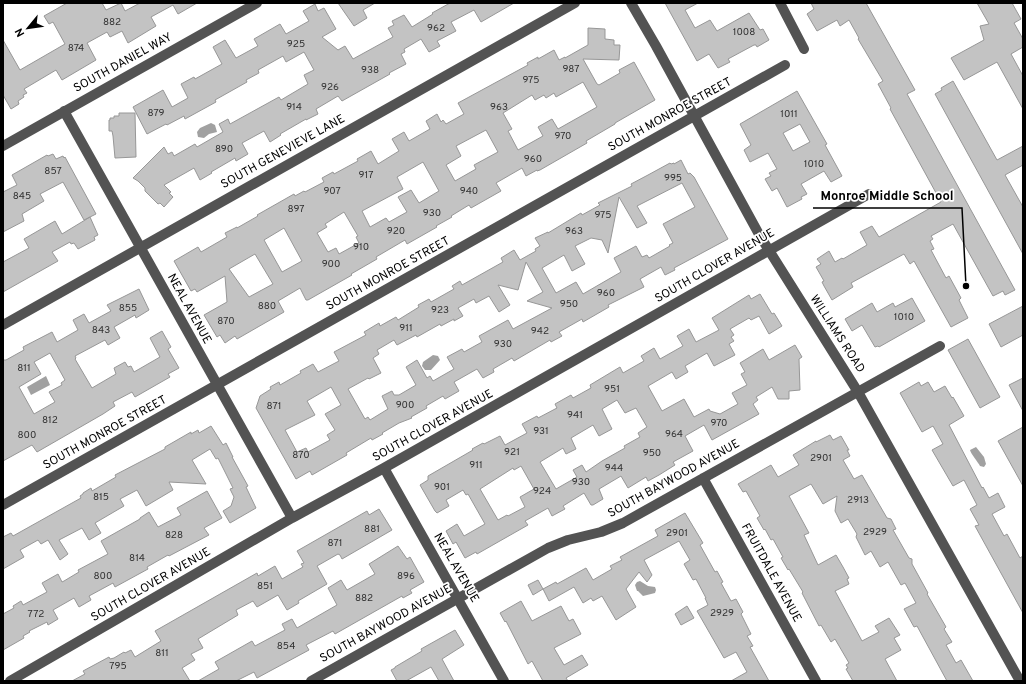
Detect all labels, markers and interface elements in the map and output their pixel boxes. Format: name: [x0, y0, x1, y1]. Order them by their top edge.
north arrow: [8, 8, 48, 48]
house number: 882: [103, 16, 121, 29]
house number: 962: [427, 22, 445, 35]
text: N: [12, 26, 28, 39]
house number: 1008: [733, 26, 755, 39]
street label: SOUTH DANIEL WAY: [71, 29, 175, 97]
house number: 925: [287, 38, 305, 51]
house number: 874: [68, 42, 84, 55]
house number: 987: [562, 63, 580, 76]
house number: 938: [361, 64, 379, 77]
house number: 975: [522, 74, 540, 87]
street label: SOUTH MONROE STREET: [605, 74, 735, 156]
house number: 926: [321, 81, 339, 94]
house number: 914: [286, 101, 302, 114]
house number: 963: [490, 101, 508, 114]
house number: 879: [147, 107, 165, 120]
house number: 1011: [780, 108, 798, 121]
street label: SOUTH GENEVIEVE LANE: [218, 111, 348, 193]
house number: 970: [554, 130, 572, 143]
house number: 890: [215, 143, 233, 156]
house number: 960: [524, 153, 542, 166]
house number: 1010: [804, 158, 824, 171]
house number: 857: [44, 165, 62, 178]
house number: 917: [359, 169, 373, 182]
house number: 995: [664, 172, 682, 185]
callout: Monroe Middle School: [813, 183, 962, 208]
house number: 907: [323, 185, 341, 198]
house number: 940: [460, 185, 478, 198]
text: Monroe Middle School: [820, 189, 954, 205]
house number: 845: [13, 190, 31, 203]
house number: 897: [288, 203, 304, 216]
house number: 930: [423, 207, 441, 220]
house number: 975: [594, 209, 612, 222]
house number: 920: [387, 225, 405, 238]
house number: 963: [565, 225, 583, 238]
street label: SOUTH CLOVER AVENUE: [652, 225, 778, 307]
street label: SOUTH MONROE STREET: [323, 233, 453, 315]
house number: 910: [353, 241, 369, 254]
house number: 900: [322, 258, 340, 271]
street label: NEAL AVENUE: [163, 271, 215, 347]
house number: 960: [597, 287, 615, 300]
street label: WILLIAMS ROAD: [806, 292, 868, 376]
house number: 950: [560, 298, 578, 311]
house number: 880: [258, 300, 276, 313]
house number: 855: [119, 302, 137, 315]
house number: 923: [431, 304, 449, 317]
house number: 1010: [894, 311, 914, 324]
house number: 870: [217, 315, 235, 328]
house number: 911: [399, 322, 413, 335]
house number: 843: [92, 324, 110, 337]
house number: 942: [531, 325, 549, 338]
house number: 930: [494, 338, 512, 351]
house number: 811: [17, 362, 31, 375]
house number: 951: [604, 383, 620, 396]
street label: SOUTH CLOVER AVENUE: [370, 386, 496, 466]
street label: SOUTH MONROE STREET: [40, 392, 170, 474]
house number: 900: [396, 399, 414, 412]
house number: 871: [266, 400, 282, 413]
house number: 941: [567, 409, 583, 422]
house number: 812: [42, 414, 58, 427]
house number: 970: [710, 417, 728, 430]
house number: 931: [533, 425, 549, 438]
house number: 964: [665, 428, 683, 441]
house number: 800: [18, 429, 36, 442]
street label: SOUTH BAYWOOD AVENUE: [605, 436, 743, 522]
house number: 921: [504, 446, 520, 459]
house number: 950: [643, 447, 661, 460]
house number: 870: [292, 449, 310, 462]
house number: 2901: [810, 452, 832, 465]
house number: 911: [469, 459, 483, 472]
house number: 944: [605, 462, 623, 475]
house number: 930: [572, 476, 590, 489]
house number: 901: [434, 481, 450, 494]
house number: 924: [533, 485, 551, 498]
house number: 815: [93, 491, 109, 504]
house number: 2913: [847, 494, 869, 507]
street label: FRUITDALE AVENUE: [737, 521, 805, 625]
house number: 881: [364, 523, 380, 536]
house number: 2929: [863, 526, 887, 539]
house number: 2901: [666, 527, 688, 540]
house number: 828: [165, 529, 183, 542]
street label: NEAL AVENUE: [430, 530, 482, 606]
house number: 871: [327, 537, 343, 550]
street label: SOUTH CLOVER AVENUE: [88, 544, 214, 626]
house number: 814: [129, 552, 145, 565]
house number: 800: [94, 570, 112, 583]
house number: 896: [397, 570, 415, 583]
house number: 851: [257, 580, 273, 593]
street label: SOUTH BAYWOOD AVENUE: [317, 581, 455, 667]
house number: 882: [355, 592, 373, 605]
house number: 2929: [710, 607, 734, 620]
house number: 772: [28, 608, 44, 621]
house number: 854: [277, 640, 295, 653]
house number: 811: [155, 647, 169, 660]
house number: 795: [109, 660, 127, 673]

